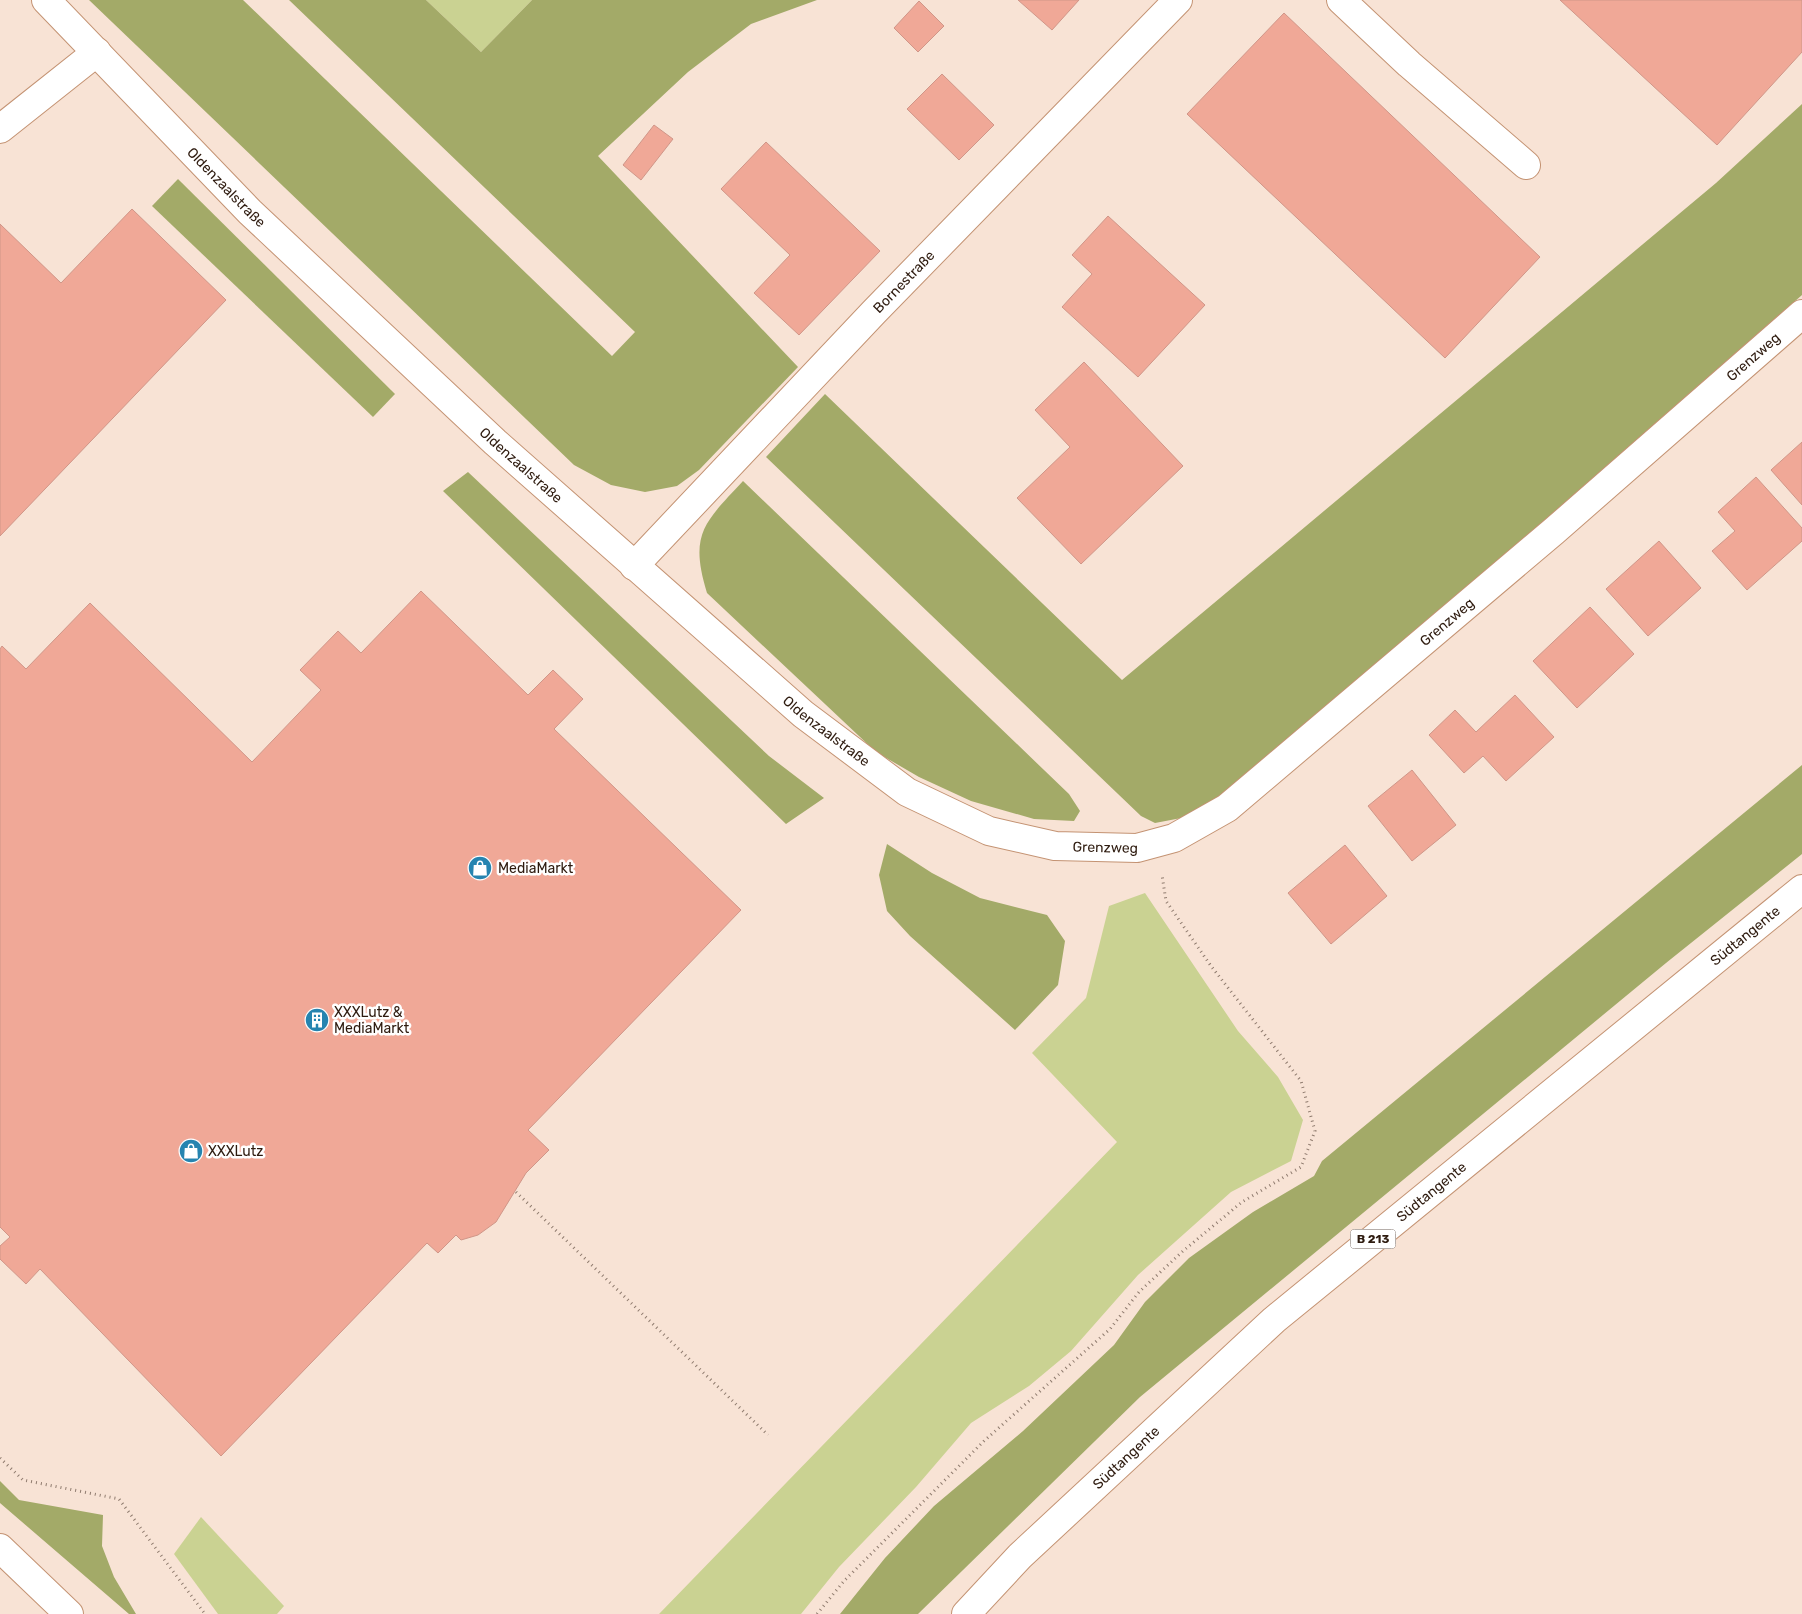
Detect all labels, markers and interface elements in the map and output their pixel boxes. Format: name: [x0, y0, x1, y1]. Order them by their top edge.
street label: Oldenzaalstraße: [183, 144, 269, 231]
street label: Bornestraße: [870, 247, 938, 317]
street label: Grenzweg: [1723, 329, 1784, 385]
street label: Oldenzaalstraße: [476, 424, 566, 507]
street label: Grenzweg: [1417, 595, 1478, 650]
street label: Oldenzaalstraße: [779, 692, 873, 770]
street label: Grenzweg: [1072, 838, 1138, 857]
shop icon: MediaMarkt: [467, 855, 493, 881]
place label: MediaMarkt: [498, 860, 574, 877]
street label: Südtangente: [1707, 902, 1784, 969]
place label: XXXLutz & MediaMarkt: [334, 1004, 410, 1037]
building icon: XXXLutz & MediaMarkt: [304, 1007, 330, 1033]
shop icon: XXXLutz: [178, 1138, 204, 1164]
place label: XXXLutz: [208, 1143, 263, 1160]
street label: Südtangente: [1393, 1158, 1470, 1225]
road number: B 213: [1350, 1230, 1396, 1248]
street label: Südtangente: [1089, 1423, 1163, 1493]

